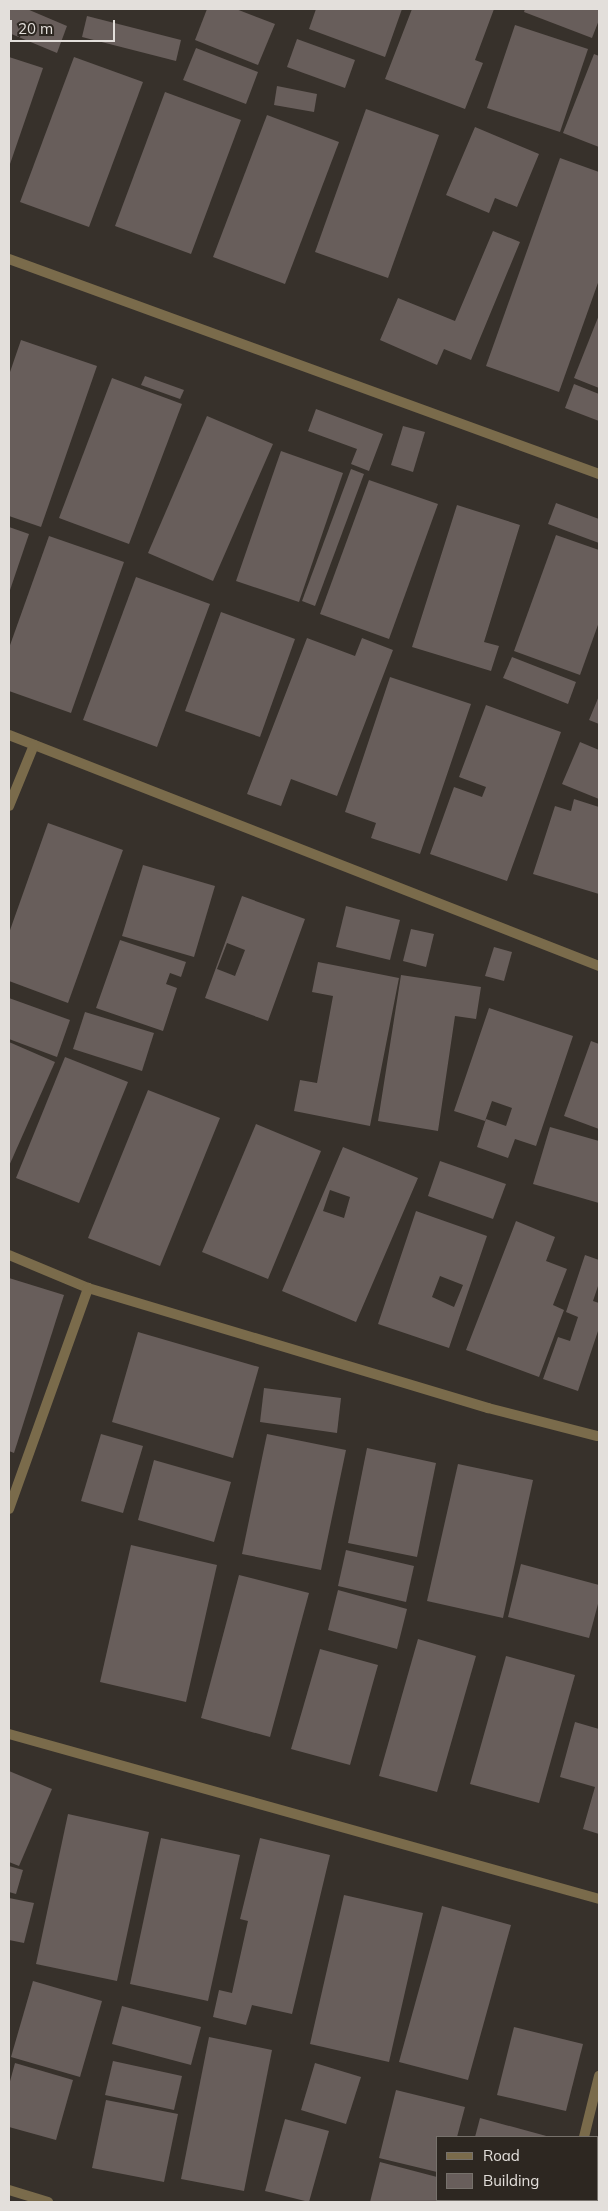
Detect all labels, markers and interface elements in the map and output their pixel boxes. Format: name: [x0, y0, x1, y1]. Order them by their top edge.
scale bar: [12, 10, 118, 42]
text: 20 m: [18, 19, 53, 38]
legend: [436, 2136, 598, 2201]
text: Road: [483, 2146, 520, 2165]
text: Building: [483, 2171, 539, 2190]

